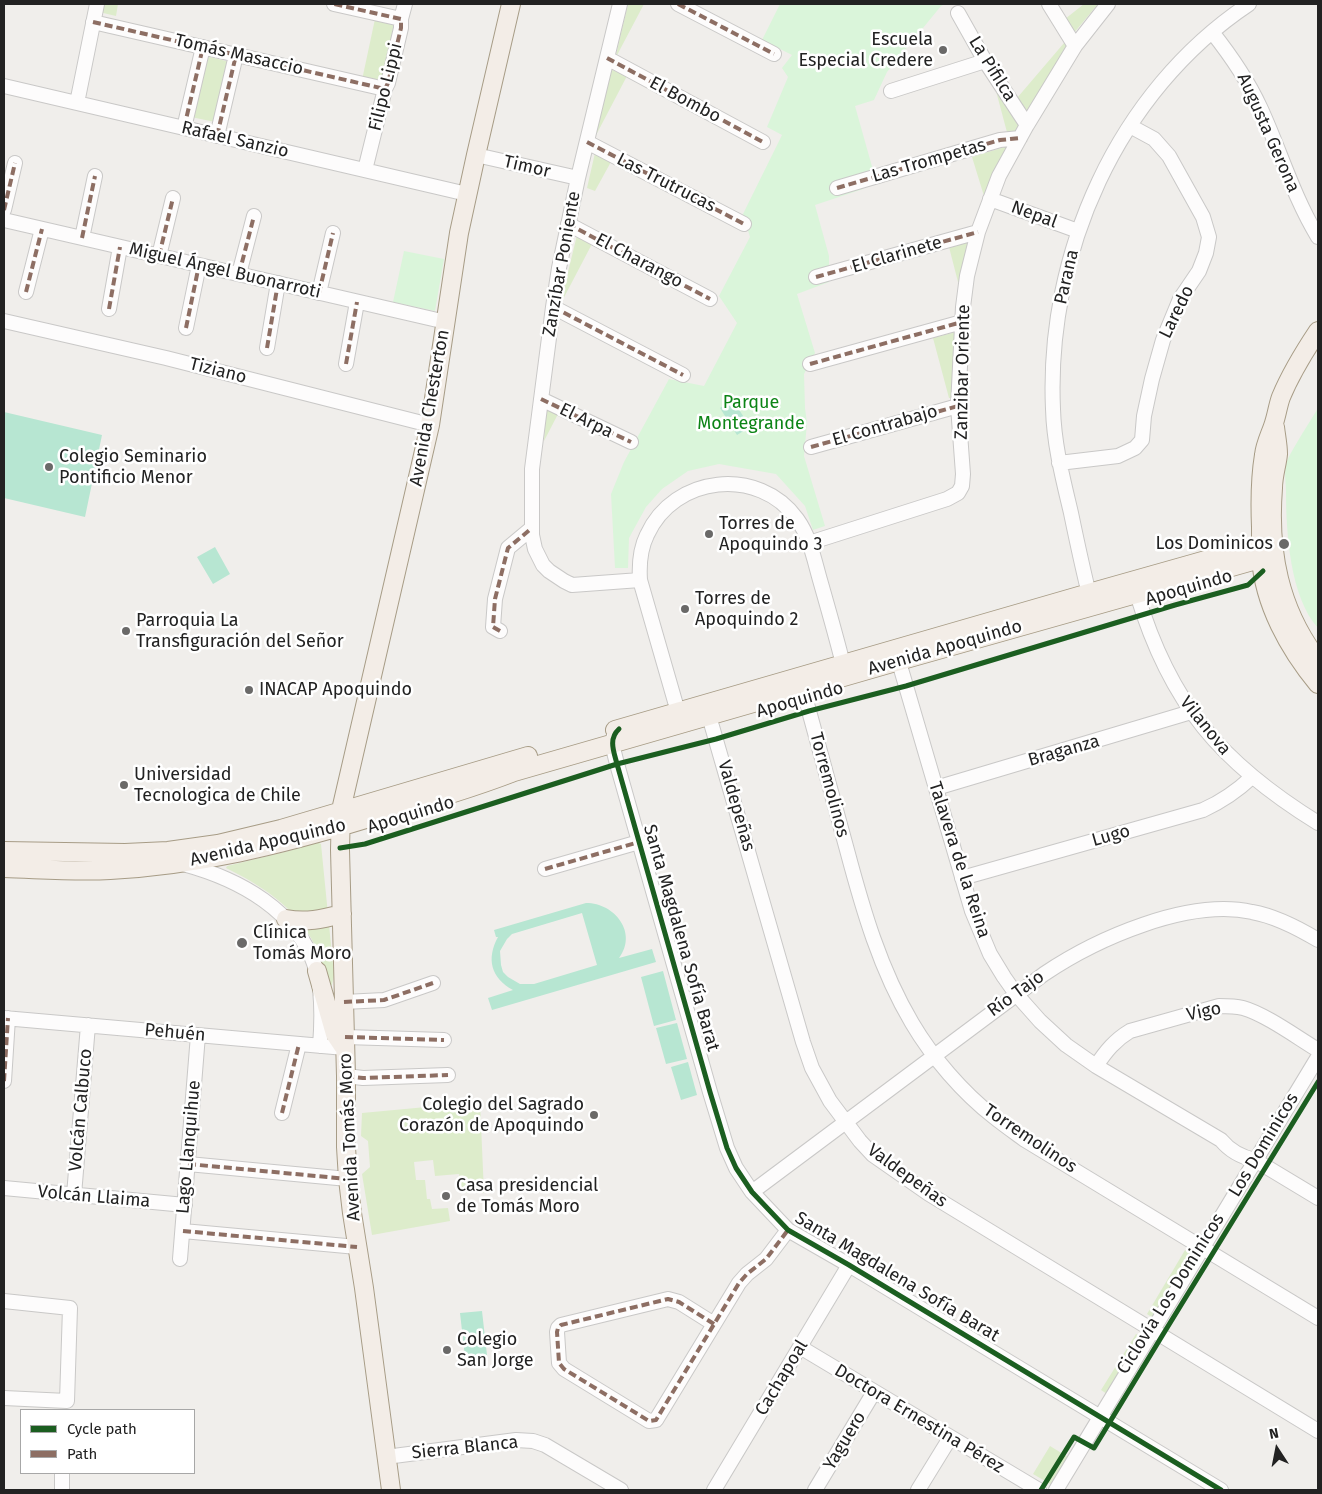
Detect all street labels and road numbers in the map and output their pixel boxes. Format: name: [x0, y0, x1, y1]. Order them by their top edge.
street label: Tomás Masaccio: [173, 30, 305, 80]
street label: La Pifilca: [964, 32, 1020, 106]
street label: Filipo Lippi: [365, 41, 407, 133]
street label: Augusta Gerona: [1232, 70, 1304, 196]
street label: El Bombo: [646, 72, 724, 128]
street label: Rafael Sanzio: [179, 117, 291, 163]
street label: Las Trompetas: [870, 134, 988, 188]
street label: Las Trutrucas: [613, 149, 719, 217]
street label: Timor: [502, 151, 552, 183]
street label: Zanzíbar Poniente: [539, 190, 585, 338]
street label: Nepal: [1008, 197, 1060, 233]
street label: El Charango: [592, 229, 686, 293]
street label: El Clarinete: [849, 232, 945, 278]
street label: Miguel Ángel Buonarroti: [127, 238, 323, 304]
street label: Parana: [1050, 247, 1084, 307]
street label: Laredo: [1155, 282, 1199, 342]
street label: Zanzibar Oriente: [951, 304, 975, 440]
street label: Avenida Chesterton: [406, 328, 454, 488]
street label: Tiziano: [187, 353, 249, 389]
street label: El Arpa: [556, 399, 616, 443]
street label: El Contrabajo: [830, 401, 940, 451]
street label: Apoquindo: [1143, 565, 1235, 611]
street label: Avenida Apoquindo: [865, 616, 1025, 680]
street label: Apoquindo: [754, 677, 846, 723]
street label: Vilanova: [1175, 692, 1235, 760]
street label: Torremolinos: [805, 730, 853, 840]
street label: Braganza: [1026, 730, 1102, 772]
street label: Valdepeñas: [713, 758, 759, 854]
street label: Talavera de la Reina: [924, 779, 994, 941]
street label: Apoquindo: [365, 792, 457, 838]
street label: Avenida Apoquindo: [188, 815, 348, 871]
street label: Lugo: [1089, 820, 1133, 852]
street label: Santa Magdalena Sofía Barat: [638, 822, 724, 1054]
street label: Río Tajo: [983, 966, 1049, 1022]
street label: Vigo: [1185, 998, 1223, 1026]
street label: Pehuén: [144, 1020, 206, 1046]
street label: Volcán Calbuco: [65, 1048, 97, 1172]
street label: Avenida Tomás Moro: [335, 1052, 365, 1222]
street label: Lago Llanquihue: [172, 1079, 206, 1215]
street label: Los Dominicos: [1224, 1089, 1304, 1201]
street label: Torremolinos: [979, 1100, 1081, 1178]
street label: Valdepeñas: [863, 1140, 951, 1212]
street label: Volcán Llaima: [37, 1181, 151, 1213]
street label: Santa Magdalena Sofía Barat: [791, 1207, 1003, 1347]
street label: Ciclovía Los Dominicos: [1113, 1210, 1229, 1378]
street label: Cachapoal: [751, 1336, 813, 1420]
street label: Doctora Ernestina Pérez: [830, 1360, 1008, 1478]
street label: Yaguero: [819, 1408, 871, 1474]
street label: Sierra Blanca: [411, 1432, 519, 1464]

